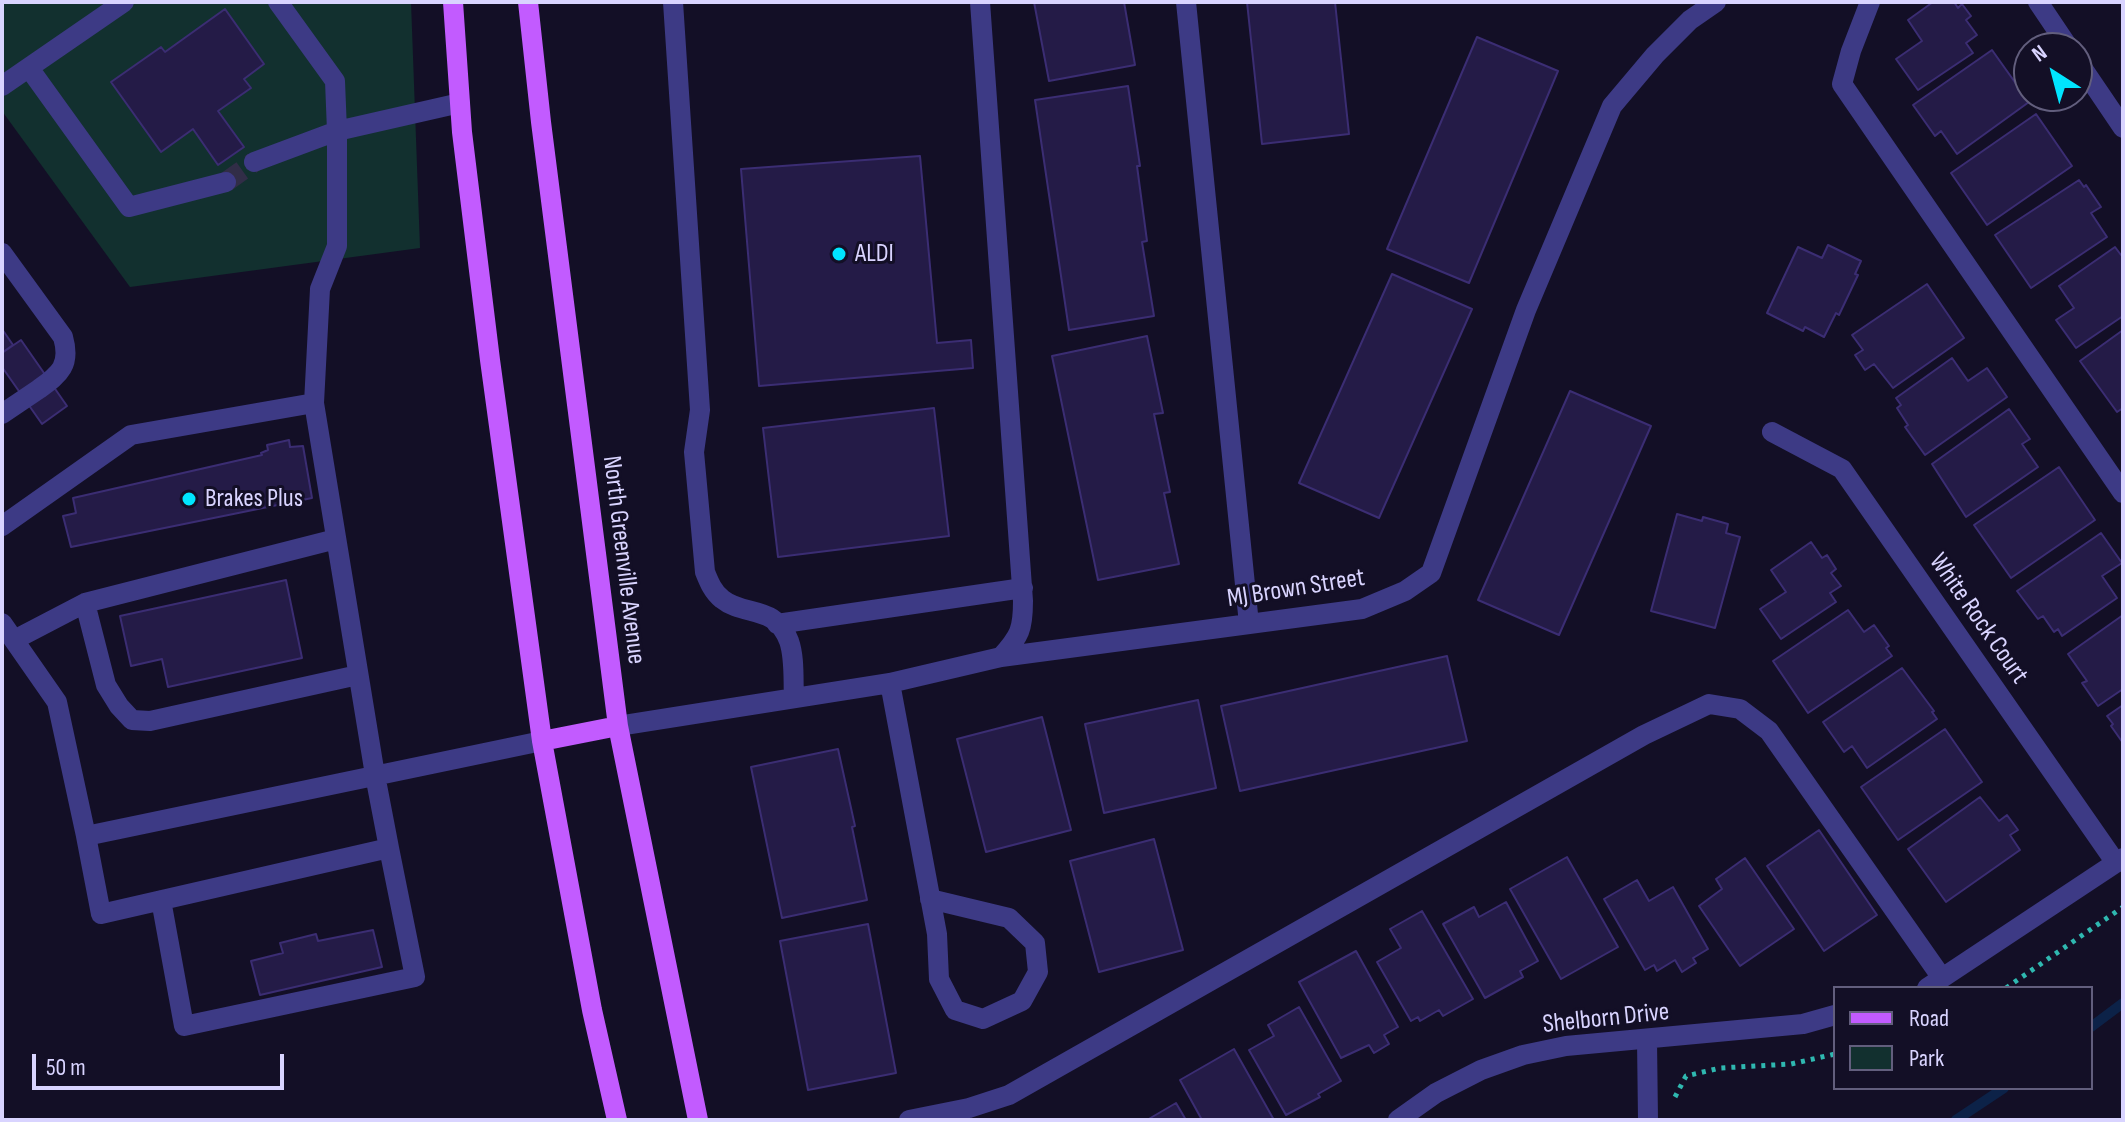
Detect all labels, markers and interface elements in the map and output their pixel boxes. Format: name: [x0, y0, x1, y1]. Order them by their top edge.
north arrow: [2013, 32, 2093, 112]
text: N: [2027, 39, 2052, 68]
place label: ALDI: [855, 238, 894, 270]
marker: ALDI: [830, 245, 848, 263]
street label: North Greenville Avenue: [595, 454, 651, 666]
place label: Brakes Plus: [205, 483, 303, 515]
marker: Brakes Plus: [180, 490, 198, 508]
street label: White Rock Court: [1922, 548, 2034, 690]
street label: MJ Brown Street: [1225, 563, 1367, 615]
legend: [1833, 986, 2093, 1090]
street label: Shelborn Drive: [1541, 997, 1671, 1041]
text: Road: [1909, 1004, 1949, 1033]
scale bar: [36, 1038, 288, 1088]
text: Park: [1909, 1044, 1944, 1073]
text: 50 m: [46, 1053, 86, 1082]

